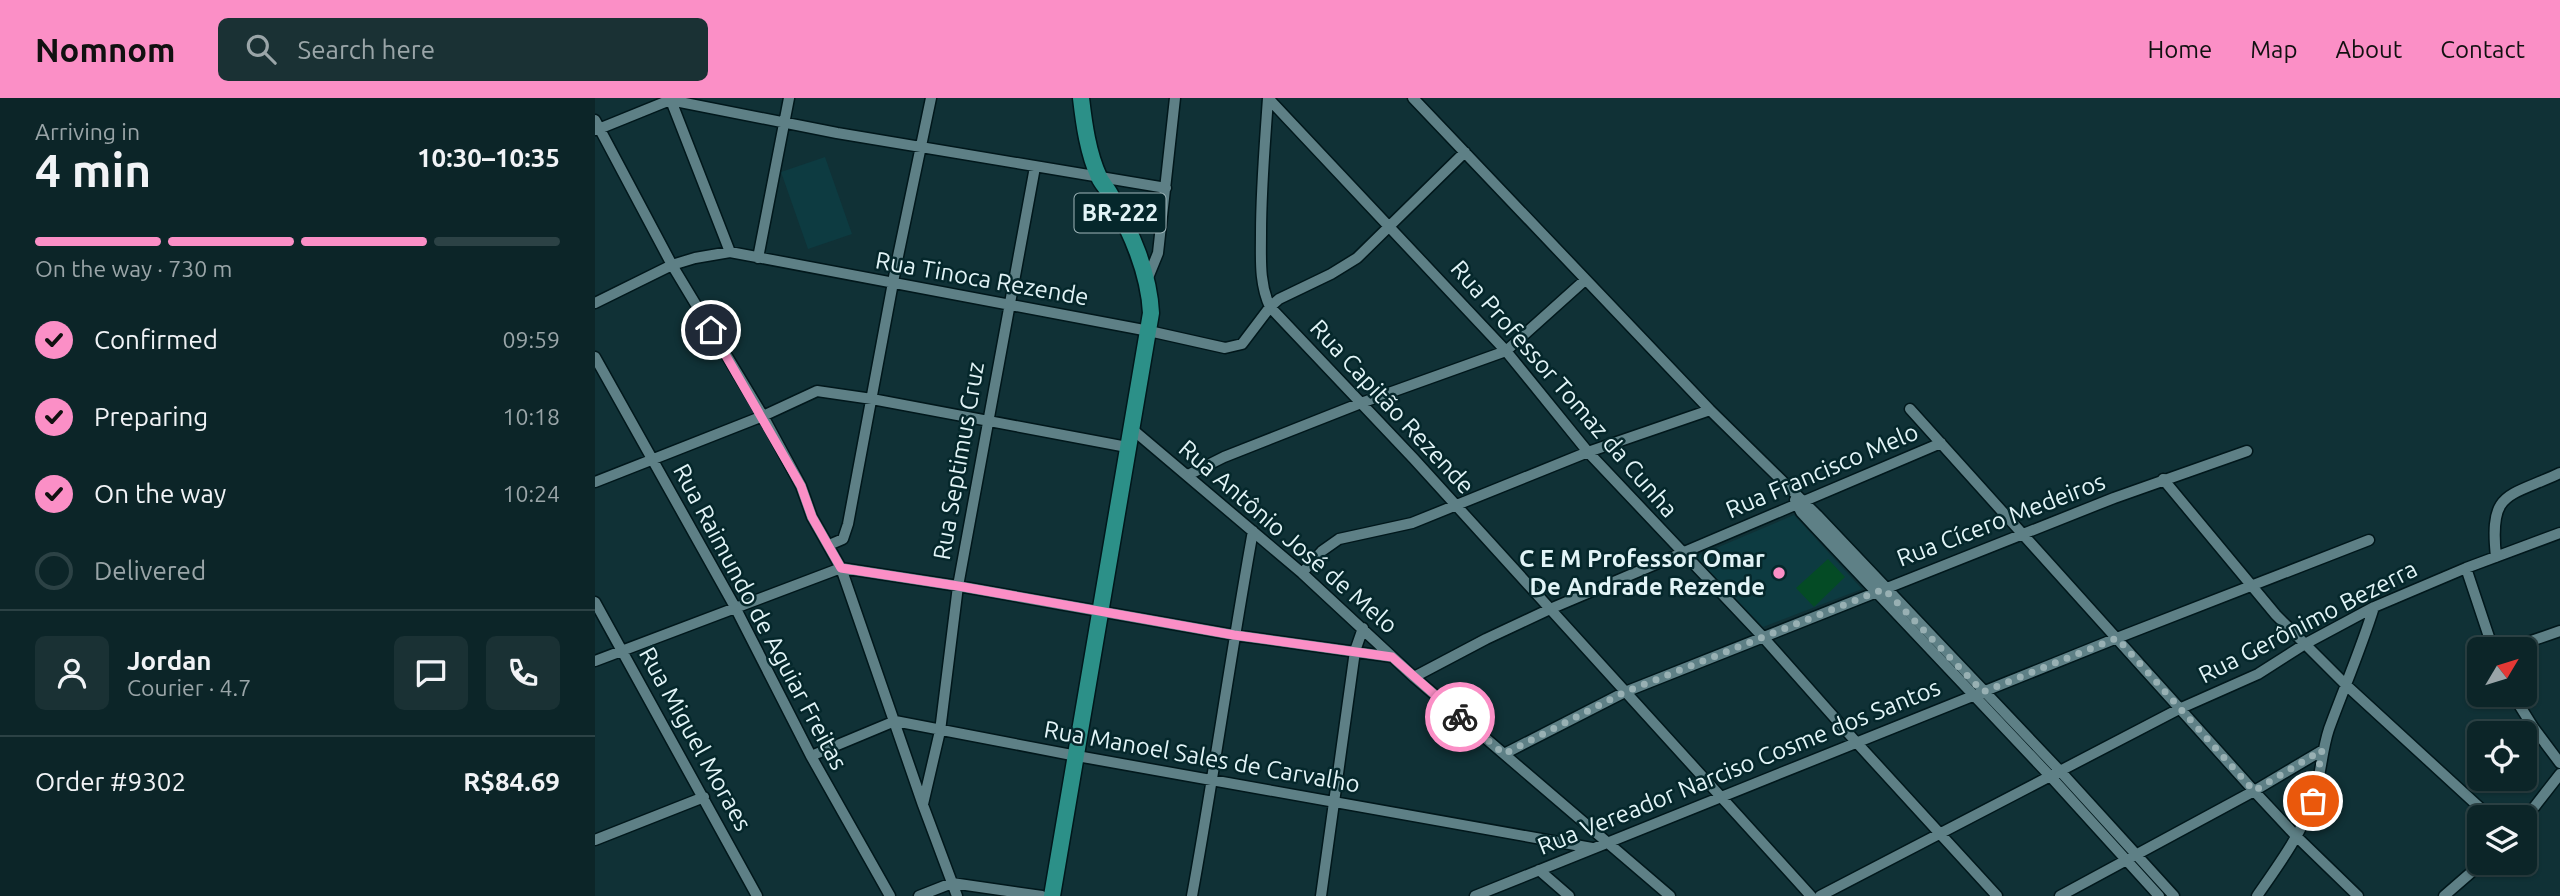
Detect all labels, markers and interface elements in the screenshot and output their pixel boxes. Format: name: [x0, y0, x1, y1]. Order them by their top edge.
search box: [218, 18, 708, 81]
icon: search: [242, 30, 280, 68]
text: Nomnom: [35, 31, 176, 68]
text: Search here: [298, 35, 435, 64]
text: Home: [2147, 36, 2212, 63]
text: Map: [2250, 36, 2297, 63]
text: About: [2335, 36, 2402, 63]
text: Contact: [2440, 36, 2525, 63]
text: Arriving in: [35, 119, 140, 144]
text: 10:30–10:35: [417, 143, 560, 172]
text: 4 min: [35, 144, 151, 196]
road number: BR-222: [1075, 194, 1165, 232]
street label: Rua Tinoca Rezende: [873, 246, 1091, 311]
street label: Rua Professor Tomaz da Cunha: [1445, 255, 1683, 523]
text: On the way · 730 m: [35, 256, 232, 281]
pin: [681, 300, 741, 360]
icon: home: [692, 311, 730, 349]
street label: Rua Capitão Rezende: [1305, 314, 1480, 499]
icon: check: [35, 321, 73, 359]
text: Confirmed: [94, 325, 218, 354]
text: 09:59: [502, 327, 560, 352]
street label: Rua Septimus Cruz: [928, 360, 989, 562]
icon: check: [35, 398, 73, 436]
text: Preparing: [94, 402, 208, 431]
text: 10:18: [502, 404, 560, 429]
street label: Rua Francisco Melo: [1722, 418, 1922, 523]
street label: Rua Antônio José de Melo: [1174, 434, 1403, 639]
street label: Rua Raimundo de Aguiar Freitas: [668, 459, 853, 774]
street label: Rua Cícero Medeiros: [1893, 467, 2109, 572]
icon: check: [35, 475, 73, 513]
text: On the way: [94, 479, 226, 508]
text: 10:24: [502, 481, 560, 506]
place label: C E M Professor Omar De Andrade Rezende: [1519, 545, 1765, 600]
street label: Rua Gerônimo Bezerra: [2194, 555, 2422, 688]
text: Delivered: [94, 556, 206, 585]
marker: C E M Professor Omar De Andrade Rezende: [1771, 565, 1787, 581]
button: person: [35, 636, 109, 710]
button: chat: [394, 636, 468, 710]
button: phone: [486, 636, 560, 710]
north arrow: [2467, 637, 2537, 707]
map controls: [2467, 637, 2537, 875]
street label: Rua Miguel Moraes: [634, 642, 757, 835]
text: Jordan: [127, 646, 212, 675]
street label: Rua Vereador Narciso Cosme dos Santos: [1533, 673, 1944, 860]
text: Courier · 4.7: [127, 675, 251, 700]
courier: [1425, 682, 1495, 752]
icon: bike: [1441, 698, 1479, 736]
street label: Rua Manoel Sales de Carvalho: [1042, 715, 1362, 798]
button: locate: [2467, 721, 2537, 791]
text: Order #9302: [35, 767, 186, 796]
text: R$84.69: [463, 767, 560, 796]
pin: [2283, 771, 2343, 831]
icon: bag: [2294, 782, 2332, 820]
button: layers: [2467, 805, 2537, 875]

